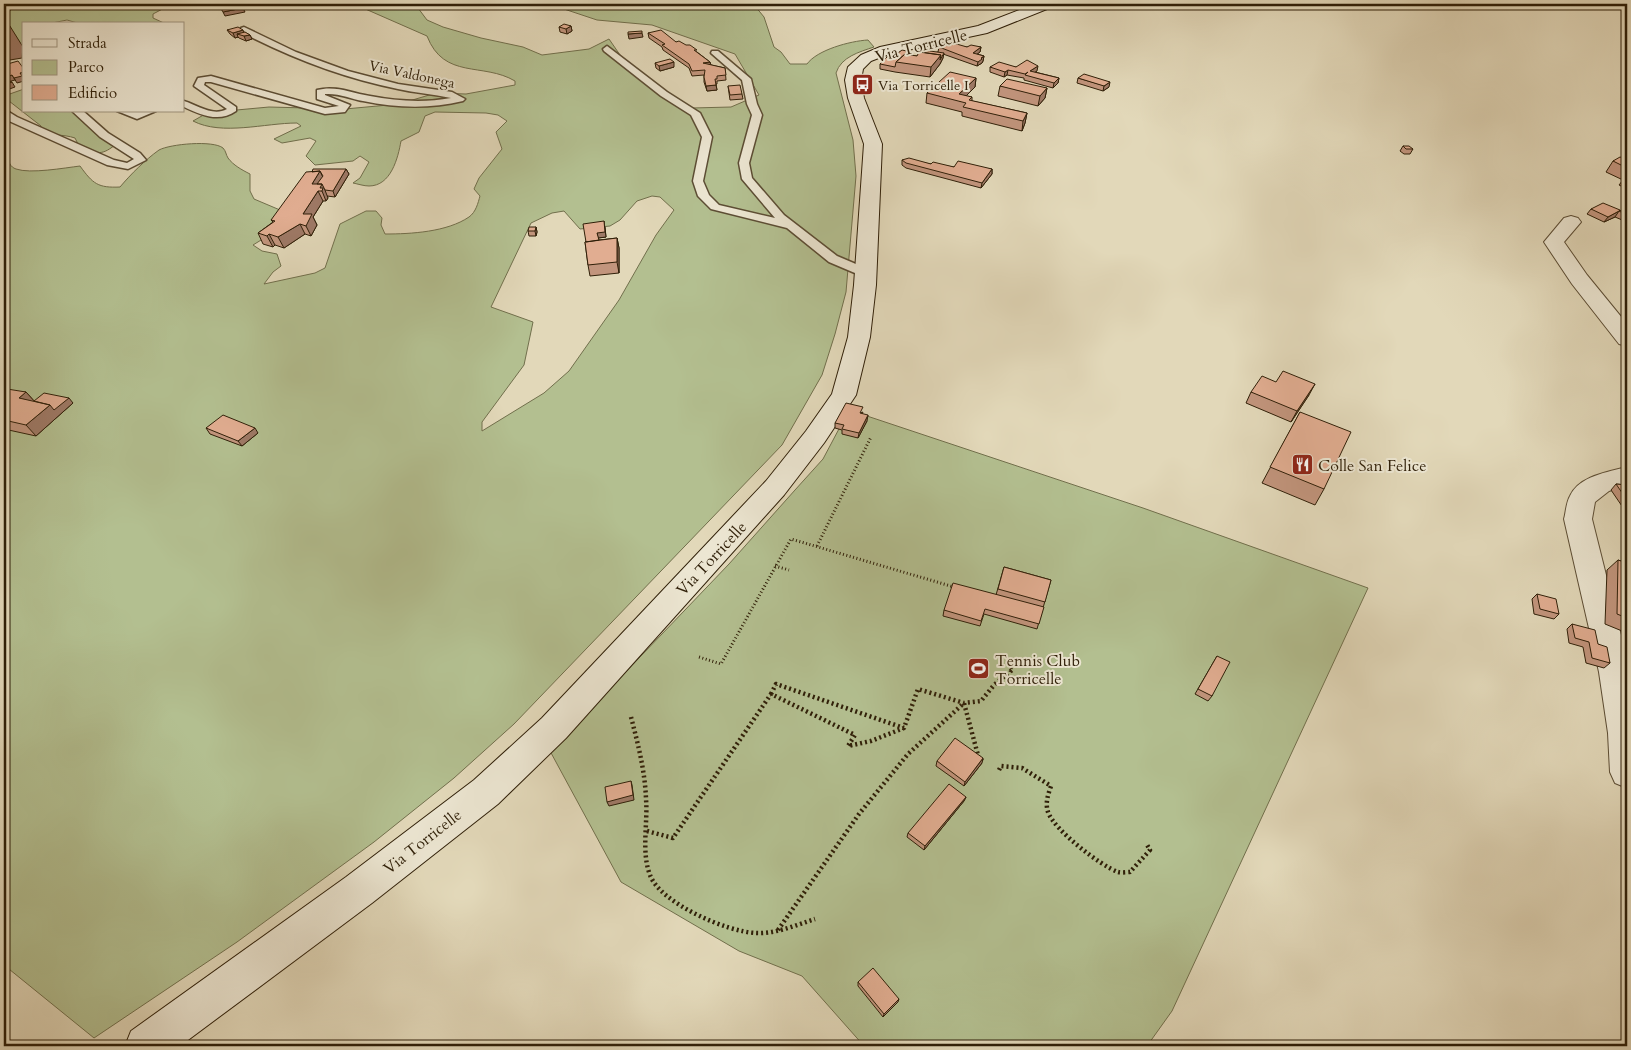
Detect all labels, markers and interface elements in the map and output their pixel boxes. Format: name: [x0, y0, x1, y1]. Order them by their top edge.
legend: [22, 22, 185, 112]
street label: Via Torricelle: [873, 24, 970, 68]
text: Strada: [68, 33, 107, 53]
street label: Via Valdonega: [367, 56, 457, 93]
text: Parco: [68, 57, 104, 77]
bus stop icon: Via Torricelle I: [850, 73, 874, 97]
place label: Via Torricelle I: [878, 76, 969, 95]
text: Edificio: [68, 83, 117, 103]
restaurant icon: Colle San Felice: [1290, 453, 1314, 477]
place label: Colle San Felice: [1318, 455, 1426, 477]
street label: Via Torricelle: [672, 517, 752, 601]
place label: Tennis Club Torricelle: [995, 650, 1080, 690]
sports icon: Tennis Club Torricelle: [967, 657, 991, 681]
street label: Via Torricelle: [379, 804, 466, 879]

